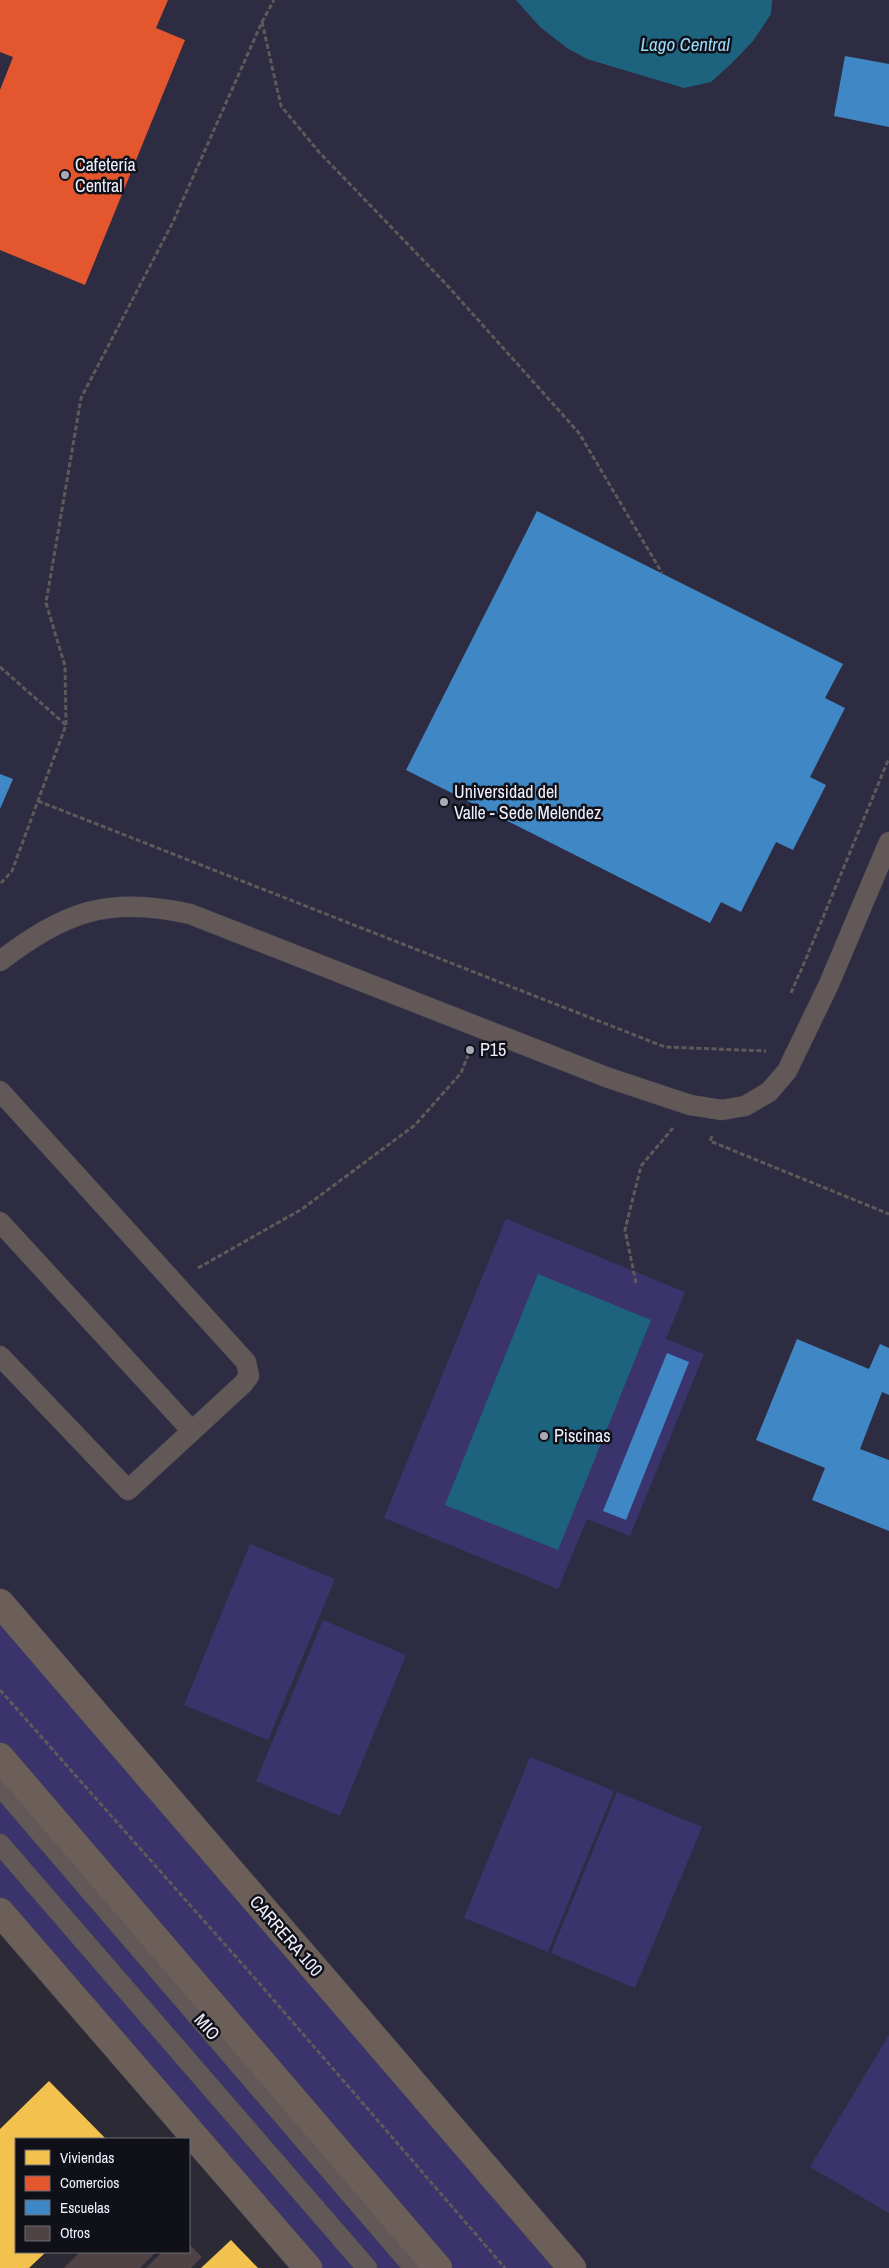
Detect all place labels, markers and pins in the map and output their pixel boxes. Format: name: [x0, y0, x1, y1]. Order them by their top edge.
place label: Cafetería Central: [75, 152, 136, 198]
marker: Cafetería Central: [59, 169, 71, 181]
place label: Universidad del Valle - Sede Melendez: [454, 779, 601, 825]
marker: Universidad del Valle - Sede Melendez: [438, 796, 450, 808]
place label: P15: [480, 1037, 506, 1062]
marker: P15: [464, 1044, 476, 1056]
place label: Piscinas: [554, 1423, 611, 1448]
marker: Piscinas: [538, 1430, 550, 1442]

